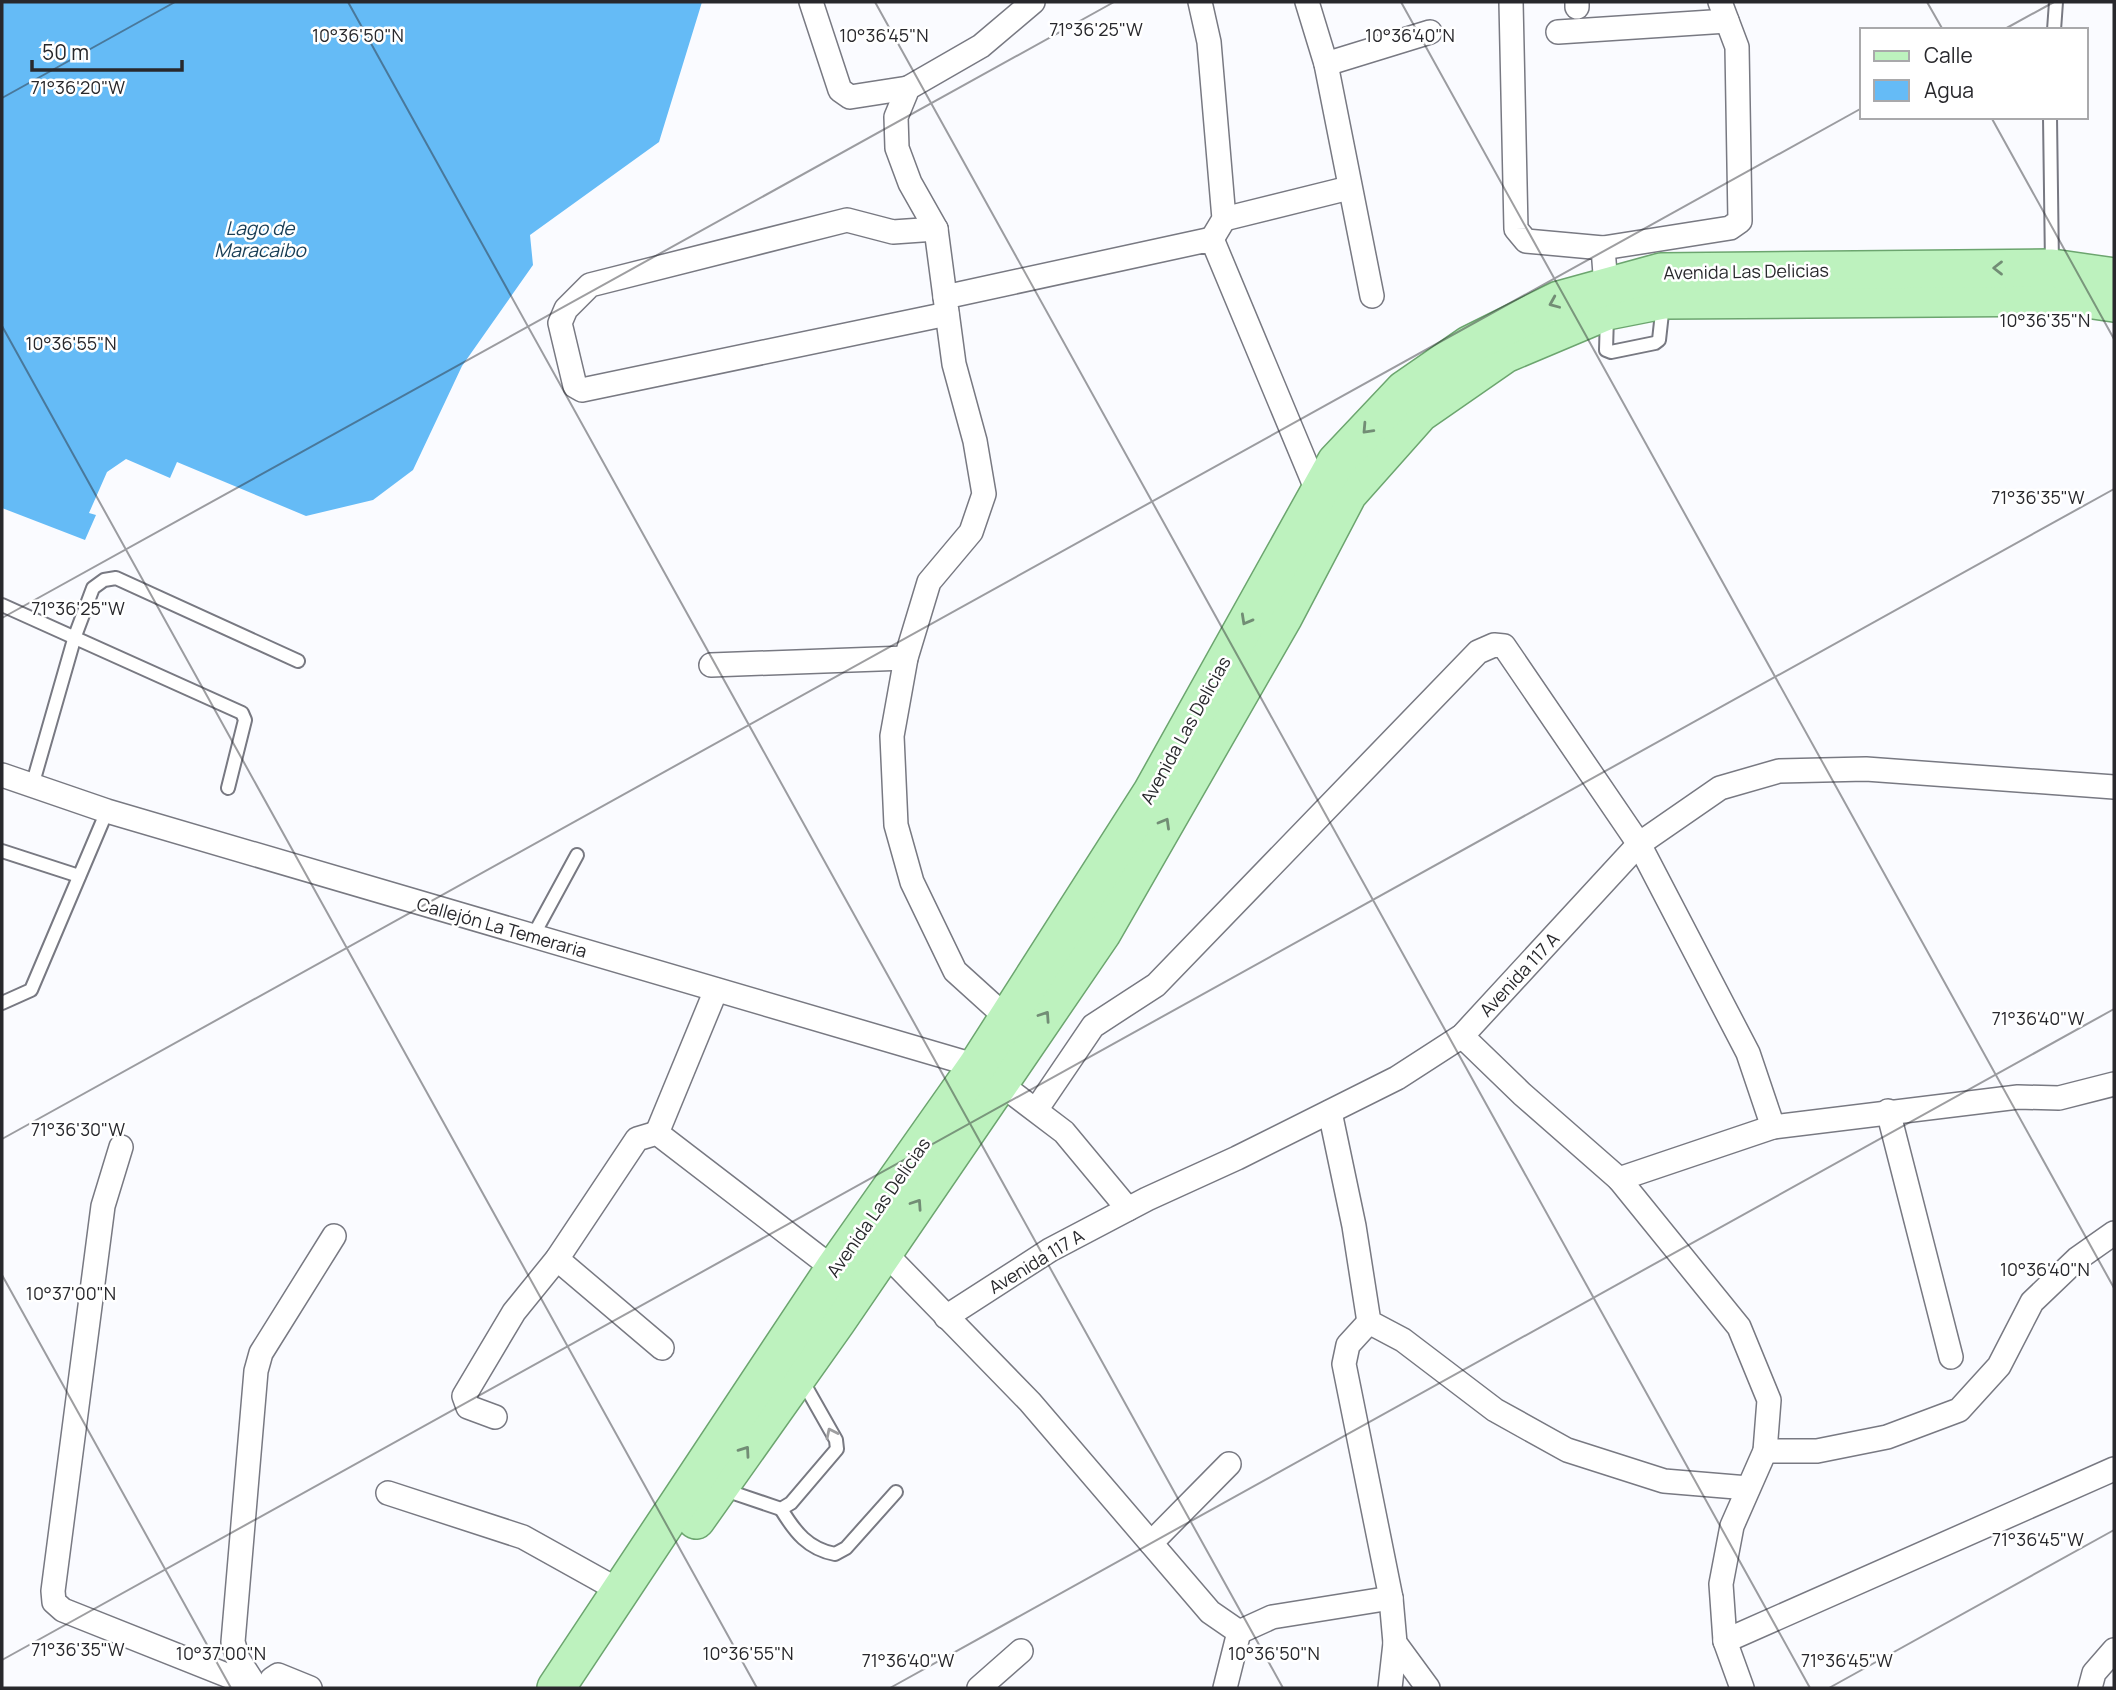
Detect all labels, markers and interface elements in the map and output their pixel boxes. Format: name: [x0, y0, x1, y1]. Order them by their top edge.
text: 71°36'25"W: [1049, 17, 1143, 41]
text: 10°36'50"N: [312, 23, 404, 47]
text: 10°36'45"N: [839, 23, 929, 47]
text: 10°36'40"N: [1365, 23, 1455, 47]
scale bar: [32, 28, 182, 72]
legend: [1860, 28, 2088, 119]
text: 50 m: [42, 38, 89, 66]
text: Calle: [1924, 41, 1973, 69]
text: 71°36'20"W: [31, 75, 125, 99]
text: Agua: [1924, 76, 1974, 104]
water label: Lago de Maracaibo: [214, 215, 307, 263]
street label: Avenida Las Delicias: [1663, 258, 1829, 284]
one-way arrow: [1992, 260, 2002, 276]
one-way arrow: [1549, 295, 1561, 309]
text: 10°36'35"N: [2000, 308, 2090, 332]
text: 10°36'55"N: [25, 331, 117, 355]
one-way arrow: [1363, 421, 1376, 434]
text: 71°36'35"W: [1991, 485, 2085, 509]
text: 71°36'25"W: [31, 596, 125, 620]
one-way arrow: [1241, 613, 1255, 625]
street label: Avenida Las Delicias: [1134, 652, 1236, 808]
one-way arrow: [1157, 818, 1170, 830]
street label: Callejón La Temeraria: [414, 891, 590, 963]
street label: Avenida 117 A: [1474, 926, 1565, 1021]
text: 71°36'40"W: [1992, 1006, 2084, 1030]
one-way arrow: [1037, 1011, 1049, 1024]
text: 71°36'30"W: [31, 1117, 125, 1141]
street label: Avenida Las Delicias: [821, 1132, 935, 1282]
one-way arrow: [909, 1199, 921, 1212]
street label: Avenida 117 A: [984, 1223, 1089, 1299]
text: 10°36'40"N: [2000, 1257, 2090, 1281]
text: 10°37'00"N: [26, 1281, 116, 1305]
one-way arrow: [825, 1428, 839, 1440]
one-way arrow: [737, 1446, 749, 1459]
text: 71°36'45"W: [1992, 1527, 2084, 1551]
text: 71°36'35"W: [31, 1637, 125, 1661]
text: 10°37'00"N: [176, 1641, 266, 1665]
text: 10°36'55"N: [702, 1641, 794, 1665]
text: 10°36'50"N: [1228, 1641, 1320, 1665]
text: 71°36'40"W: [862, 1648, 954, 1672]
text: 71°36'45"W: [1801, 1648, 1893, 1672]

